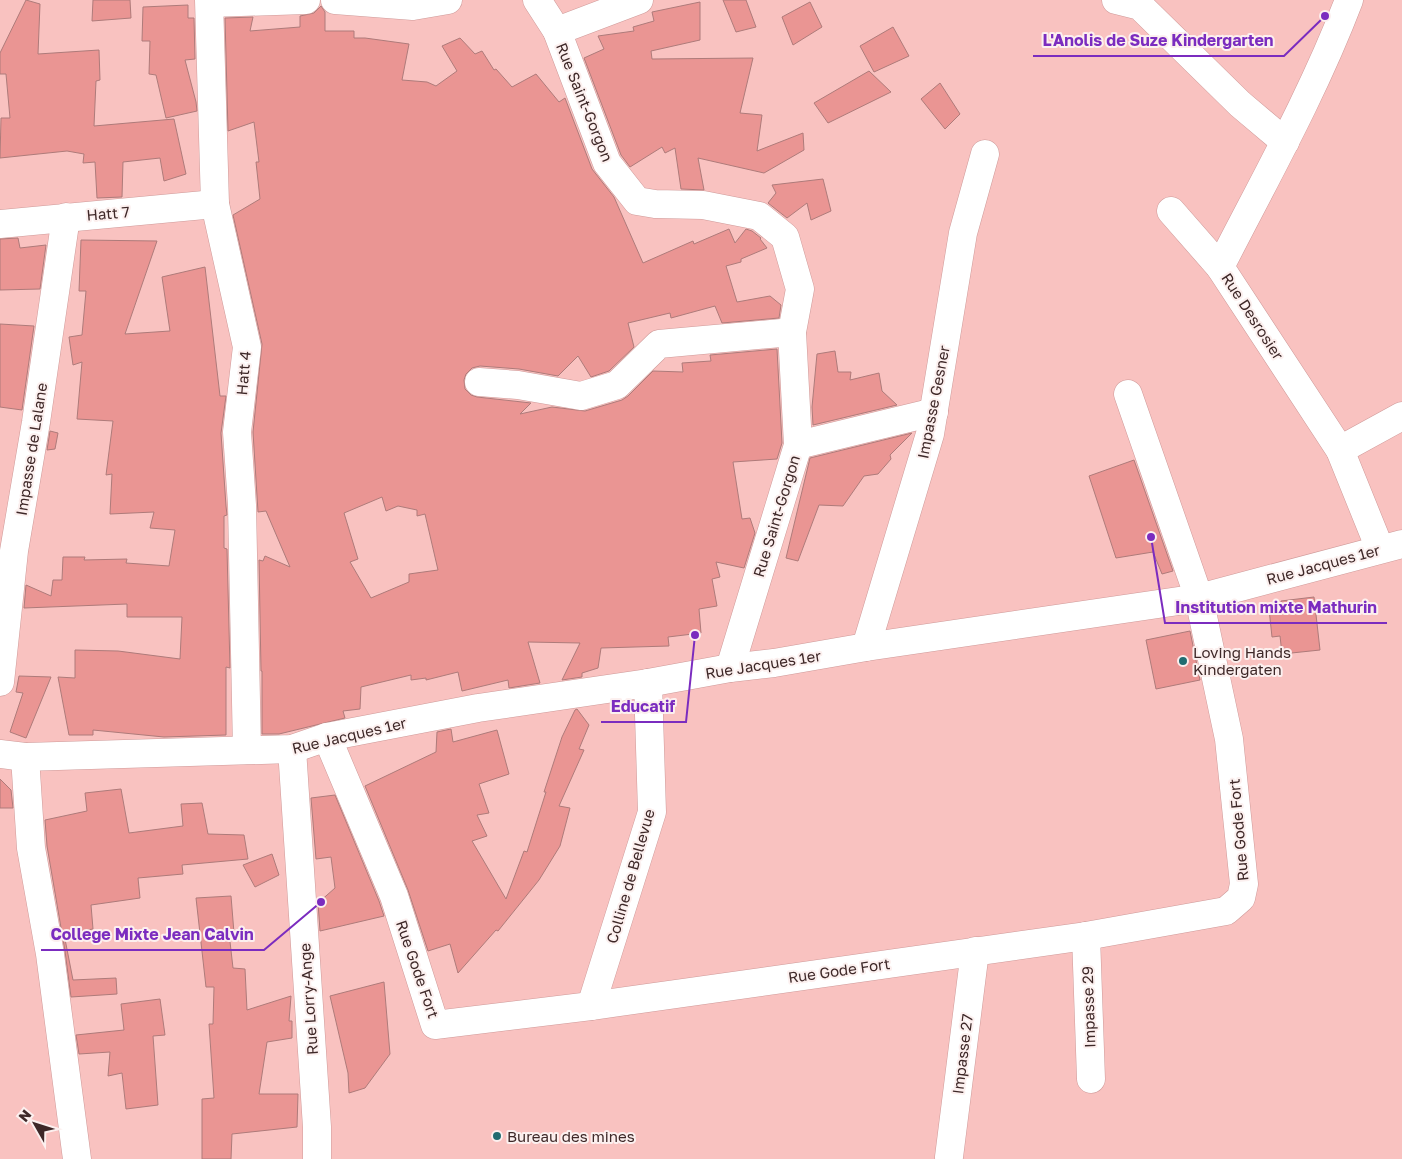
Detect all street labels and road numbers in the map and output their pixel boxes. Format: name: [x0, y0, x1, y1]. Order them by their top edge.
street label: Rue Saint-Gorgon: [553, 40, 617, 164]
street label: Hatt 7: [86, 202, 130, 224]
street label: Rue Desrosier: [1218, 269, 1288, 363]
street label: Impasse Gesner: [913, 344, 953, 460]
street label: Hatt 4: [232, 350, 254, 396]
street label: Impasse de Lalane: [12, 381, 50, 517]
street label: Rue Saint-Gorgon: [749, 453, 803, 579]
street label: Rue Jacques 1er: [1264, 540, 1382, 588]
street label: Rue Jacques 1er: [704, 646, 822, 682]
street label: Rue Jacques 1er: [290, 713, 408, 757]
street label: Rue Gode Fort: [1225, 778, 1251, 882]
street label: Colline de Bellevue: [602, 806, 658, 945]
street label: Rue Gode Fort: [393, 918, 443, 1020]
street label: Rue Lorry-Ange: [295, 942, 321, 1055]
street label: Rue Gode Fort: [787, 954, 891, 986]
street label: Impasse 29: [1078, 966, 1098, 1048]
street label: Impasse 27: [948, 1013, 976, 1095]

